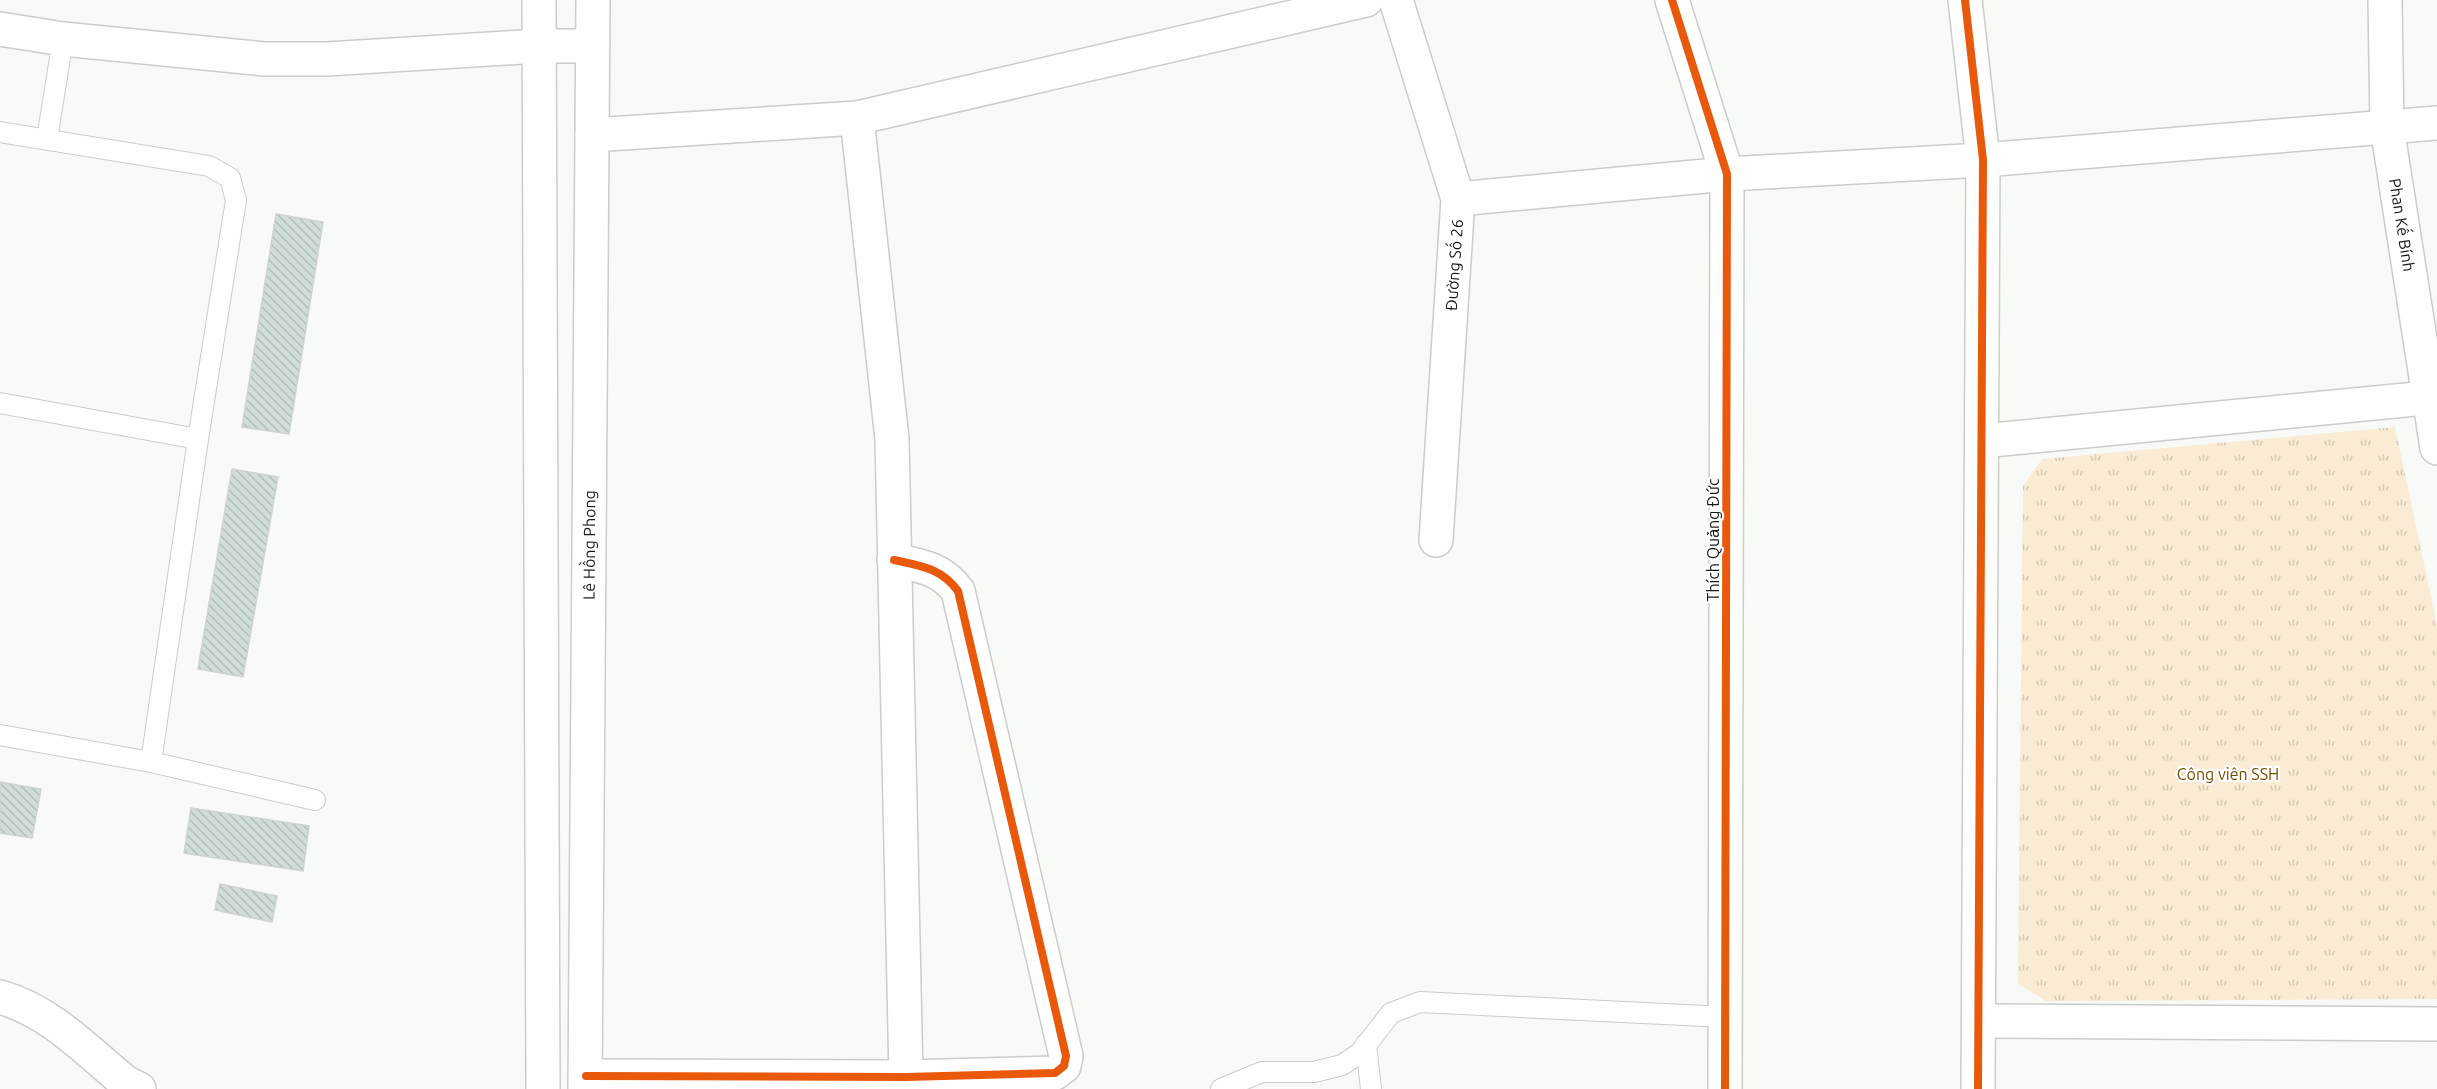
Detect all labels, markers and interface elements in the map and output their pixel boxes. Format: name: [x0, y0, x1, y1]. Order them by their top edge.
street label: Phan Kế Bính: [2386, 177, 2418, 273]
street label: Đường Số 26: [1439, 218, 1466, 311]
street label: Thích Quảng Đức: [1704, 478, 1722, 602]
street label: Lê Hồng Phong: [577, 490, 598, 600]
park label: Công viên SSH: [2177, 765, 2279, 783]

